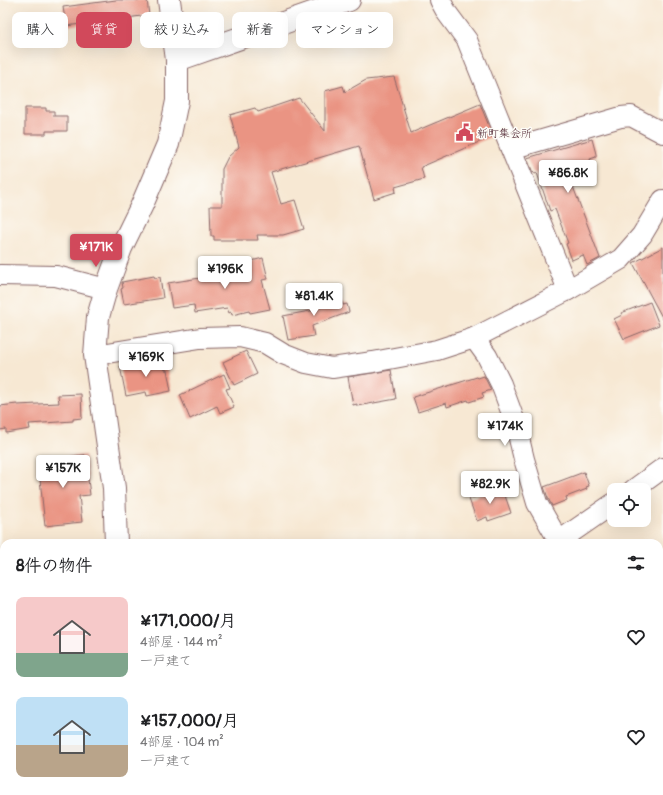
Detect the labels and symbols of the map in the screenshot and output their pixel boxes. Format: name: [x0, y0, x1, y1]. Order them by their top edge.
public building icon: 新町集会所: [454, 123, 474, 143]
place label: 新町集会所: [477, 127, 532, 140]
pin: ¥86.8K: [535, 160, 601, 194]
pin: ¥171K: [68, 234, 124, 268]
pin: ¥196K: [197, 256, 253, 290]
pin: ¥81.4K: [281, 283, 347, 317]
pin: ¥169K: [118, 344, 174, 378]
pin: ¥174K: [477, 413, 533, 447]
pin: ¥157K: [35, 455, 91, 489]
pin: ¥82.9K: [457, 471, 523, 505]

